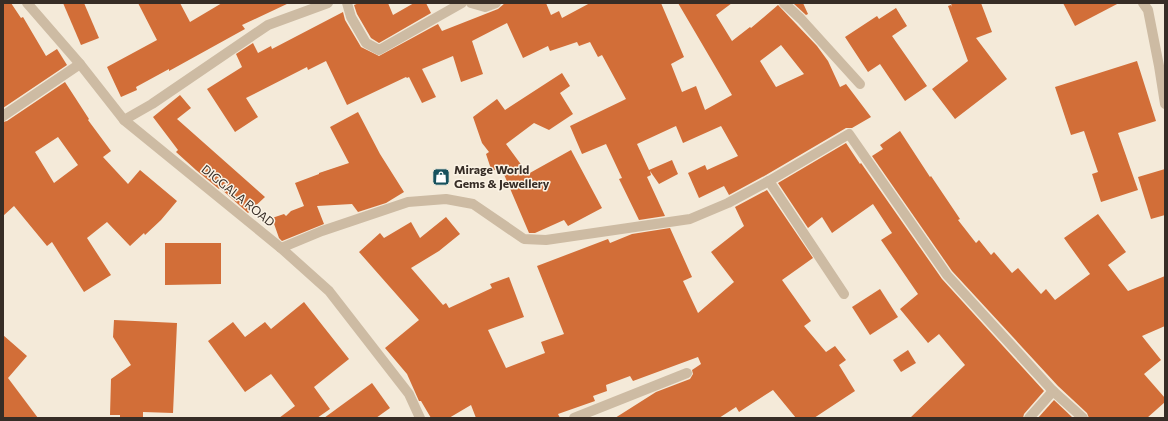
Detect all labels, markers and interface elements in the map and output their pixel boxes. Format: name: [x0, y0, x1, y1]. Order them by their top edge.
street label: DIGGALA ROAD: [199, 161, 278, 229]
place label: Mirage World Gems & Jewellery: [454, 162, 550, 191]
shop icon: Mirage World Gems & Jewellery: [431, 167, 451, 187]

